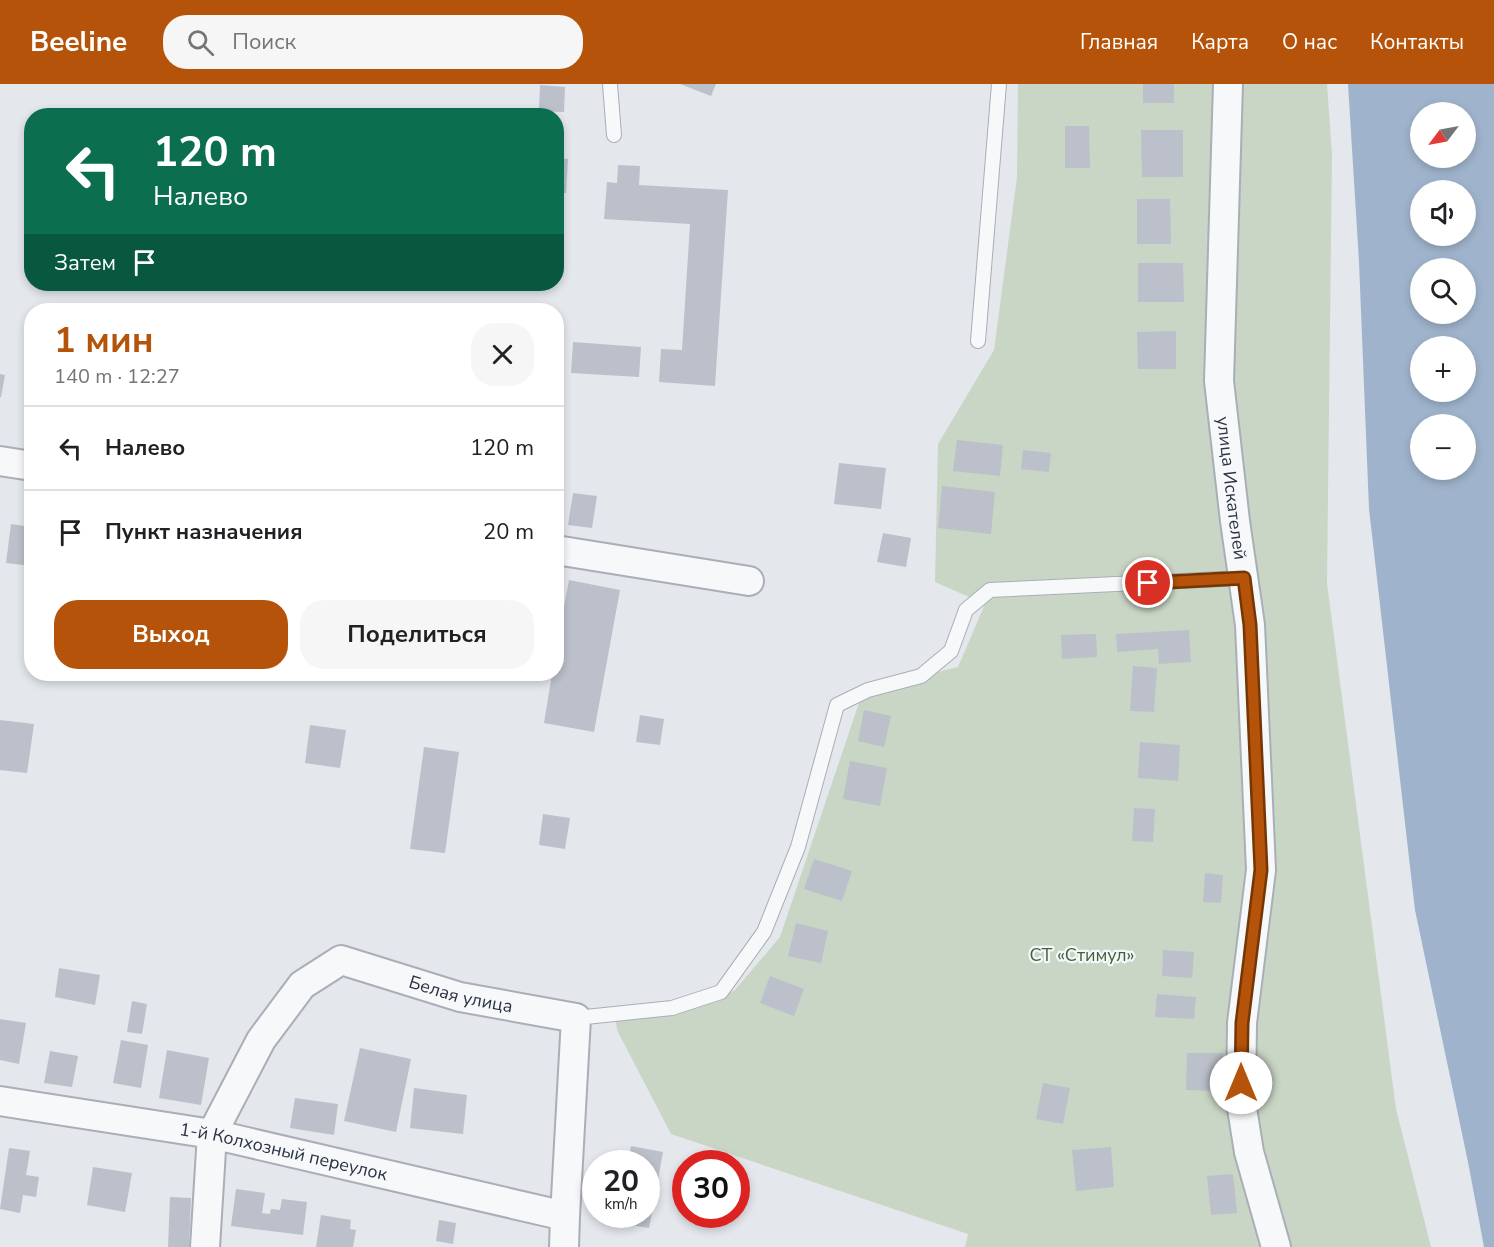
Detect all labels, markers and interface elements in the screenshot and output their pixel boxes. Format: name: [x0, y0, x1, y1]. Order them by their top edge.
search box: [163, 15, 583, 69]
text: Beeline: [30, 23, 127, 61]
icon: search: [184, 26, 217, 59]
text: Поиск: [232, 27, 296, 57]
text: Главная: [1080, 28, 1158, 56]
text: Карта: [1191, 28, 1249, 56]
text: О нас: [1282, 28, 1337, 56]
text: Контакты: [1370, 28, 1464, 56]
north arrow: [1410, 102, 1476, 168]
map controls: [1410, 102, 1476, 480]
text: 120 m: [153, 124, 277, 181]
icon: left: [54, 132, 132, 210]
text: Налево: [153, 178, 248, 215]
button: sound: [1410, 180, 1476, 246]
icon: arrive: [128, 246, 161, 279]
text: Затем: [54, 248, 116, 278]
button: search: [1410, 258, 1476, 324]
text: 1 мин: [54, 316, 154, 365]
button: close: [471, 323, 534, 386]
button: +: [1410, 336, 1476, 402]
text: 140 m · 12:27: [54, 363, 180, 390]
button: −: [1410, 414, 1476, 480]
street label: улица Искателей: [1211, 415, 1252, 561]
icon: left: [54, 432, 87, 465]
text: Налево: [105, 433, 185, 463]
text: 120 m: [470, 433, 534, 463]
icon: arrive: [54, 516, 87, 549]
text: Пункт назначения: [105, 517, 303, 547]
text: 20 m: [483, 517, 534, 547]
pin: [1122, 557, 1173, 608]
icon: arrive: [1131, 566, 1164, 599]
button: Выход: [54, 600, 288, 669]
button: Поделиться: [300, 600, 534, 669]
park label: СТ «Стимул»: [1030, 943, 1134, 967]
street label: Белая улица: [406, 970, 515, 1018]
position arrow: [1209, 1051, 1273, 1115]
street label: 1-й Колхозный переулок: [178, 1117, 390, 1186]
speed limit sign: 30: [672, 1150, 750, 1228]
text: 20: [603, 1161, 639, 1202]
text: km/h: [604, 1194, 638, 1214]

